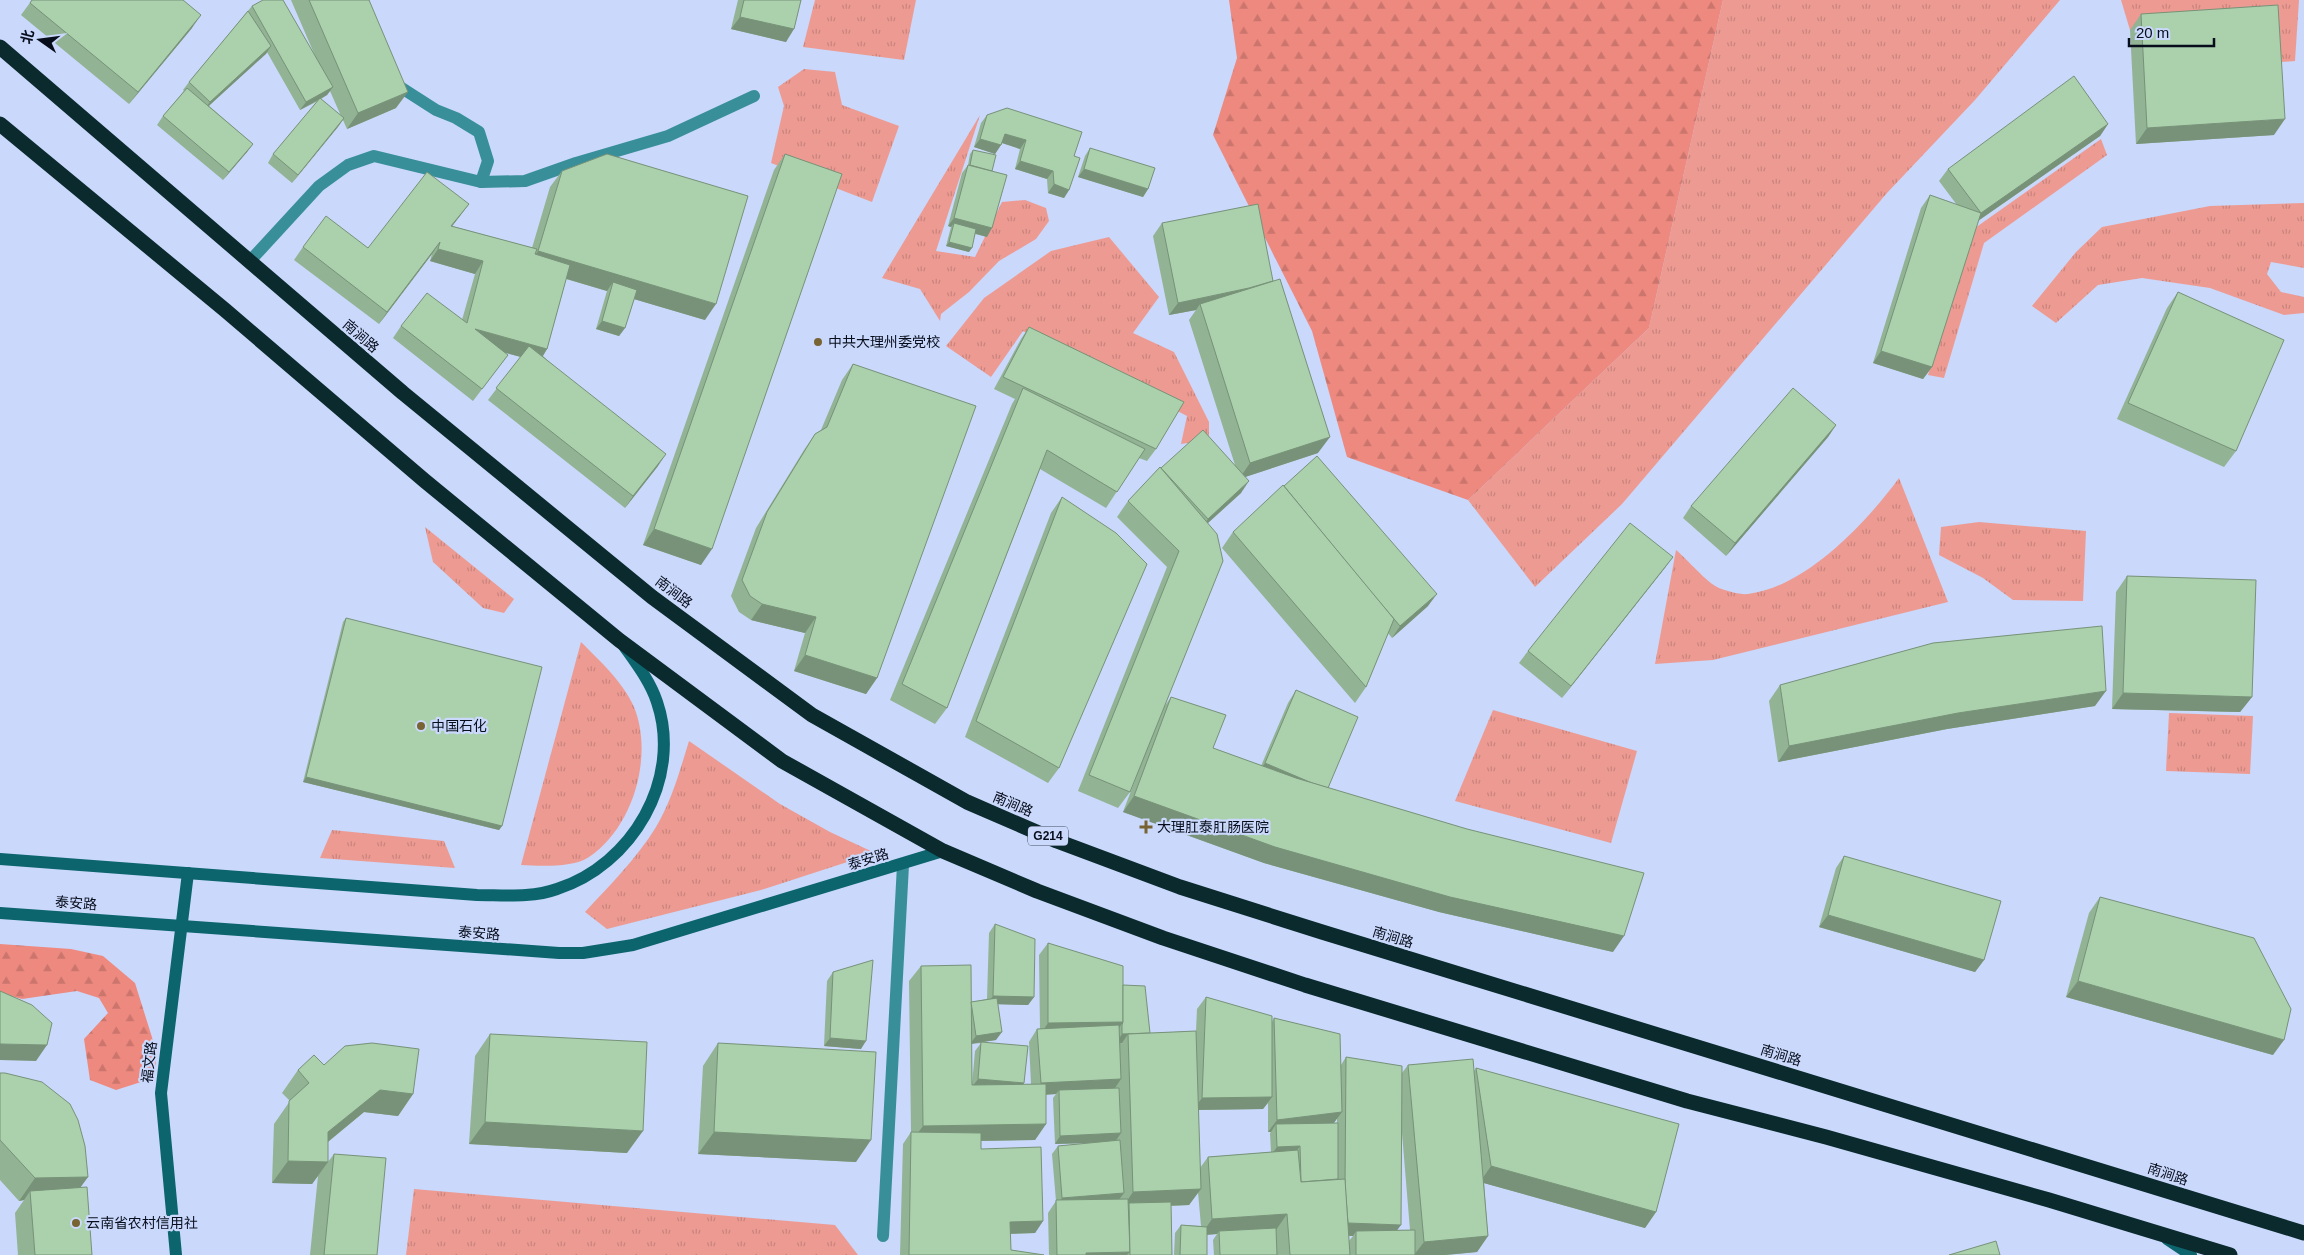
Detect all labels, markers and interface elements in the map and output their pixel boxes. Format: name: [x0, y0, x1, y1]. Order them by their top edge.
north arrow: [15, 15, 65, 65]
scale bar: [2129, 15, 2214, 47]
text: 20 m: [2136, 24, 2169, 41]
text: 北: [18, 28, 37, 46]
street label: 南涧路: [340, 316, 382, 356]
place label: 中共大理州委党校: [828, 334, 940, 350]
marker: 中共大理州委党校: [812, 336, 824, 348]
street label: 南涧路: [652, 573, 696, 611]
place label: 中国石化: [431, 718, 487, 734]
marker: 中国石化: [415, 720, 427, 732]
street label: 南涧路: [991, 788, 1035, 820]
place label: 大理肛泰肛肠医院: [1157, 819, 1269, 835]
marker: 大理肛泰肛肠医院: [1139, 820, 1153, 834]
road number: G214: [1028, 826, 1068, 846]
street label: 泰安路: [846, 845, 890, 873]
street label: 泰安路: [54, 894, 98, 912]
street label: 南涧路: [1371, 923, 1415, 951]
street label: 泰安路: [457, 924, 501, 942]
street label: 福文路: [139, 1040, 159, 1084]
street label: 南涧路: [1759, 1041, 1803, 1069]
street label: 南涧路: [2146, 1160, 2190, 1188]
place label: 云南省农村信用社: [86, 1215, 198, 1231]
marker: 云南省农村信用社: [70, 1217, 82, 1229]

